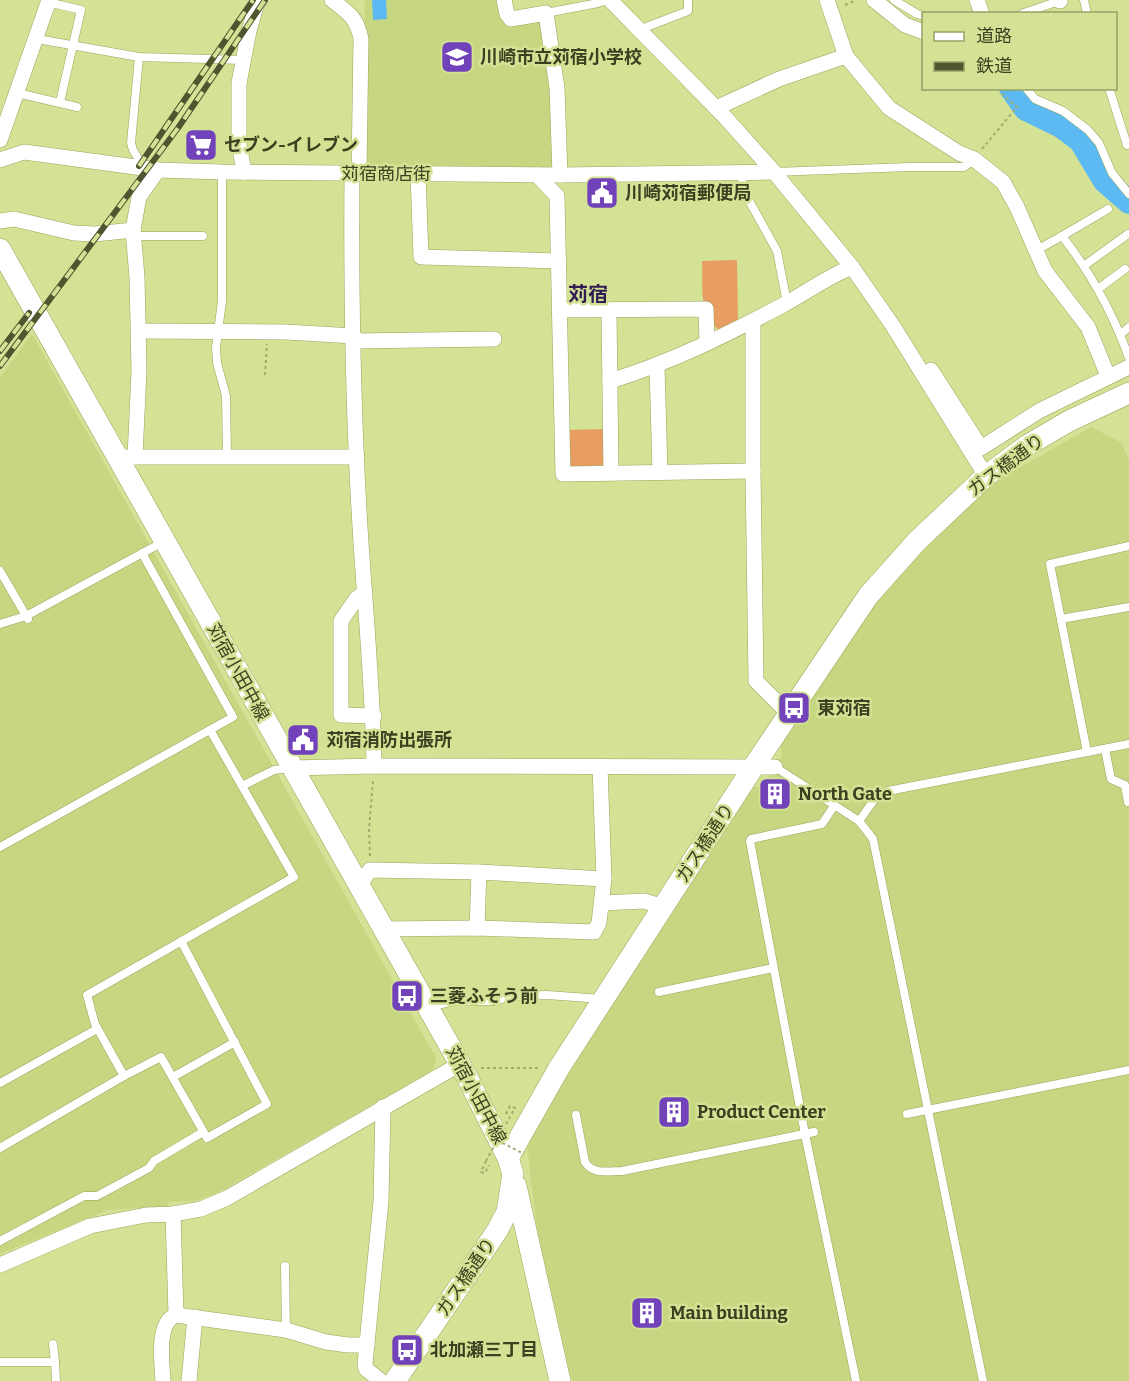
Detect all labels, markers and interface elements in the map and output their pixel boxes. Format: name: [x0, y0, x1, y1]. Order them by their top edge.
legend: [922, 12, 1117, 90]
text: 道路: [976, 25, 1012, 47]
school or university icon: 川崎市立苅宿小学校: [439, 39, 475, 75]
place label: 川崎市立苅宿小学校: [480, 46, 642, 68]
text: 鉄道: [976, 55, 1012, 77]
supermarket icon: セブン-イレブン: [183, 127, 219, 163]
place label: セブン-イレブン: [224, 134, 358, 156]
street label: 苅宿商店街: [341, 163, 431, 185]
public building icon: 川崎苅宿郵便局: [584, 175, 620, 211]
place label: 川崎苅宿郵便局: [625, 182, 751, 204]
district label: 苅宿: [568, 282, 608, 306]
street label: ガス橋通り: [963, 429, 1049, 501]
street label: 苅宿小田中線: [202, 619, 274, 725]
bus stop icon: 東苅宿: [776, 690, 812, 726]
place label: 東苅宿: [817, 697, 871, 719]
public building icon: 苅宿消防出張所: [285, 722, 321, 758]
place label: 苅宿消防出張所: [326, 729, 452, 751]
building icon: North Gate: [757, 776, 793, 812]
place label: North Gate: [798, 783, 892, 805]
street label: ガス橋通り: [671, 799, 739, 887]
bus stop icon: 三菱ふそう前: [389, 978, 425, 1014]
place label: 三菱ふそう前: [430, 985, 538, 1007]
street label: 苅宿小田中線: [441, 1042, 511, 1148]
building icon: Product Center: [656, 1094, 692, 1130]
place label: Product Center: [697, 1101, 826, 1123]
street label: ガス橋通り: [432, 1234, 500, 1320]
building icon: Main building: [629, 1295, 665, 1331]
place label: Main building: [670, 1302, 789, 1324]
bus stop icon: 北加瀬三丁目: [389, 1332, 425, 1368]
place label: 北加瀬三丁目: [430, 1339, 538, 1361]

